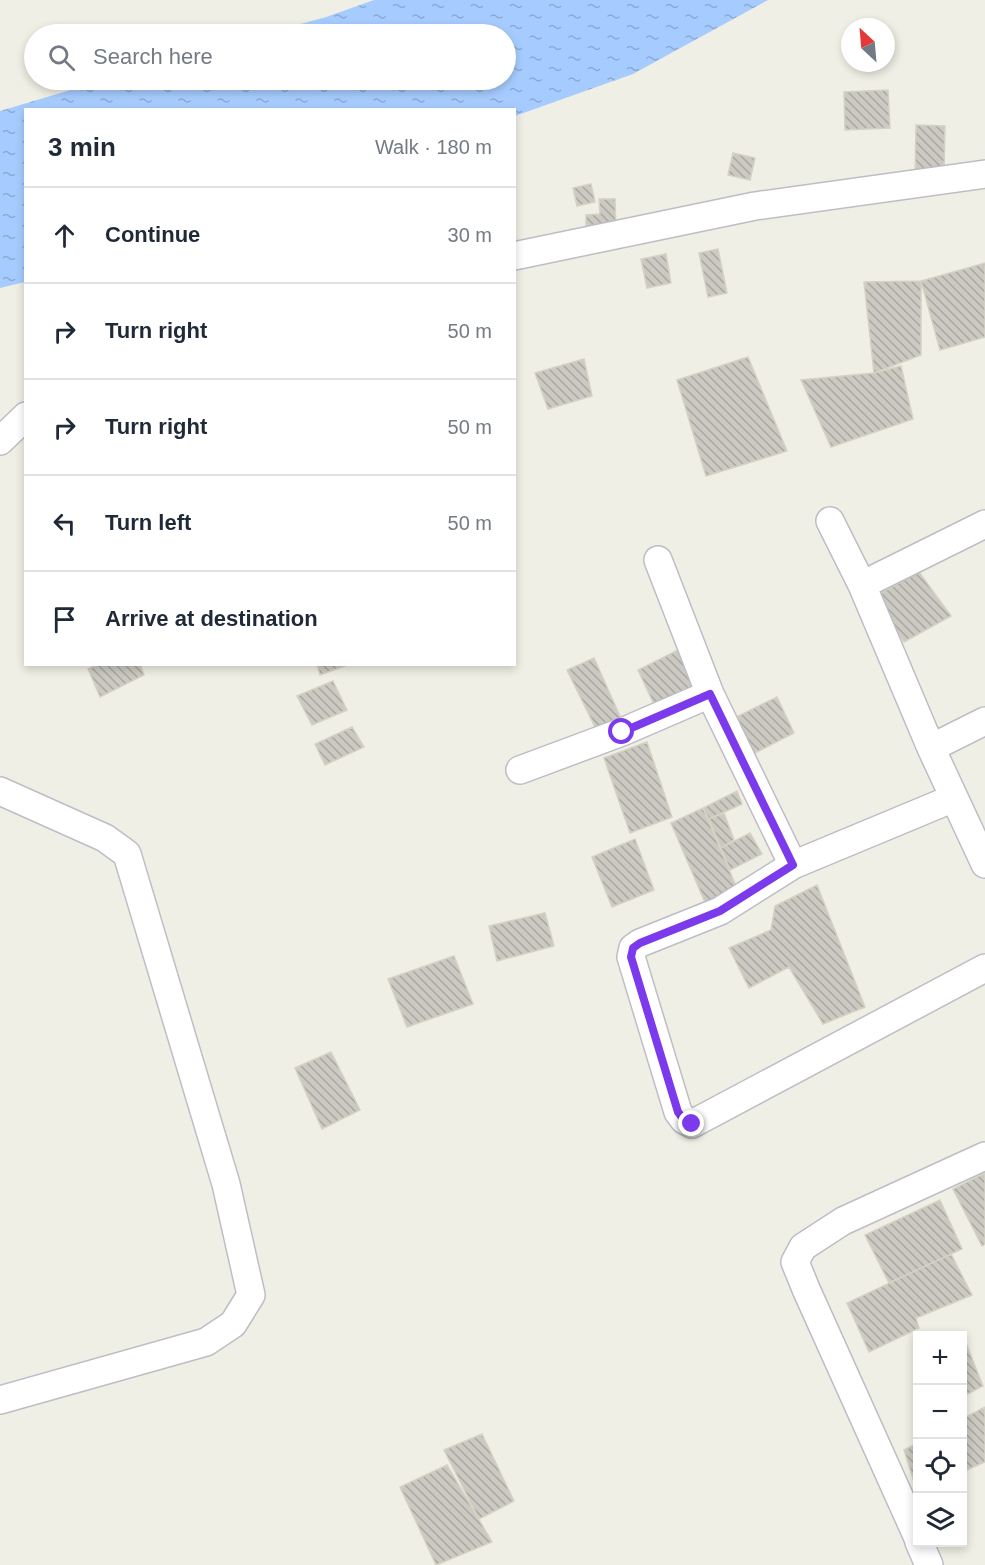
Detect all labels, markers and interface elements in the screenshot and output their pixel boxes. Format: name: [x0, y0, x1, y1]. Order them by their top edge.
north arrow: [841, 18, 895, 72]
search box: [24, 24, 516, 90]
icon: search: [45, 41, 78, 74]
text: Search here: [93, 44, 213, 69]
text: 3 min: [48, 132, 116, 162]
text: Walk · 180 m: [375, 136, 492, 158]
icon: ahead: [48, 219, 81, 252]
text: Continue: [105, 222, 200, 247]
text: 30 m: [448, 224, 492, 246]
icon: right: [48, 315, 81, 348]
text: Turn right: [105, 318, 207, 343]
text: 50 m: [448, 320, 492, 342]
icon: right: [48, 411, 81, 444]
text: Turn right: [105, 414, 207, 439]
text: 50 m: [448, 416, 492, 438]
icon: left: [48, 507, 81, 540]
text: Turn left: [105, 510, 191, 535]
text: 50 m: [448, 512, 492, 534]
icon: arrive: [48, 603, 81, 636]
text: Arrive at destination: [105, 606, 318, 631]
route start: [608, 718, 634, 744]
route end: [678, 1110, 704, 1136]
map controls: [913, 1331, 967, 1547]
button: +: [913, 1331, 967, 1385]
button: −: [913, 1385, 967, 1439]
button: locate: [913, 1439, 967, 1493]
button: layers: [913, 1493, 967, 1547]

